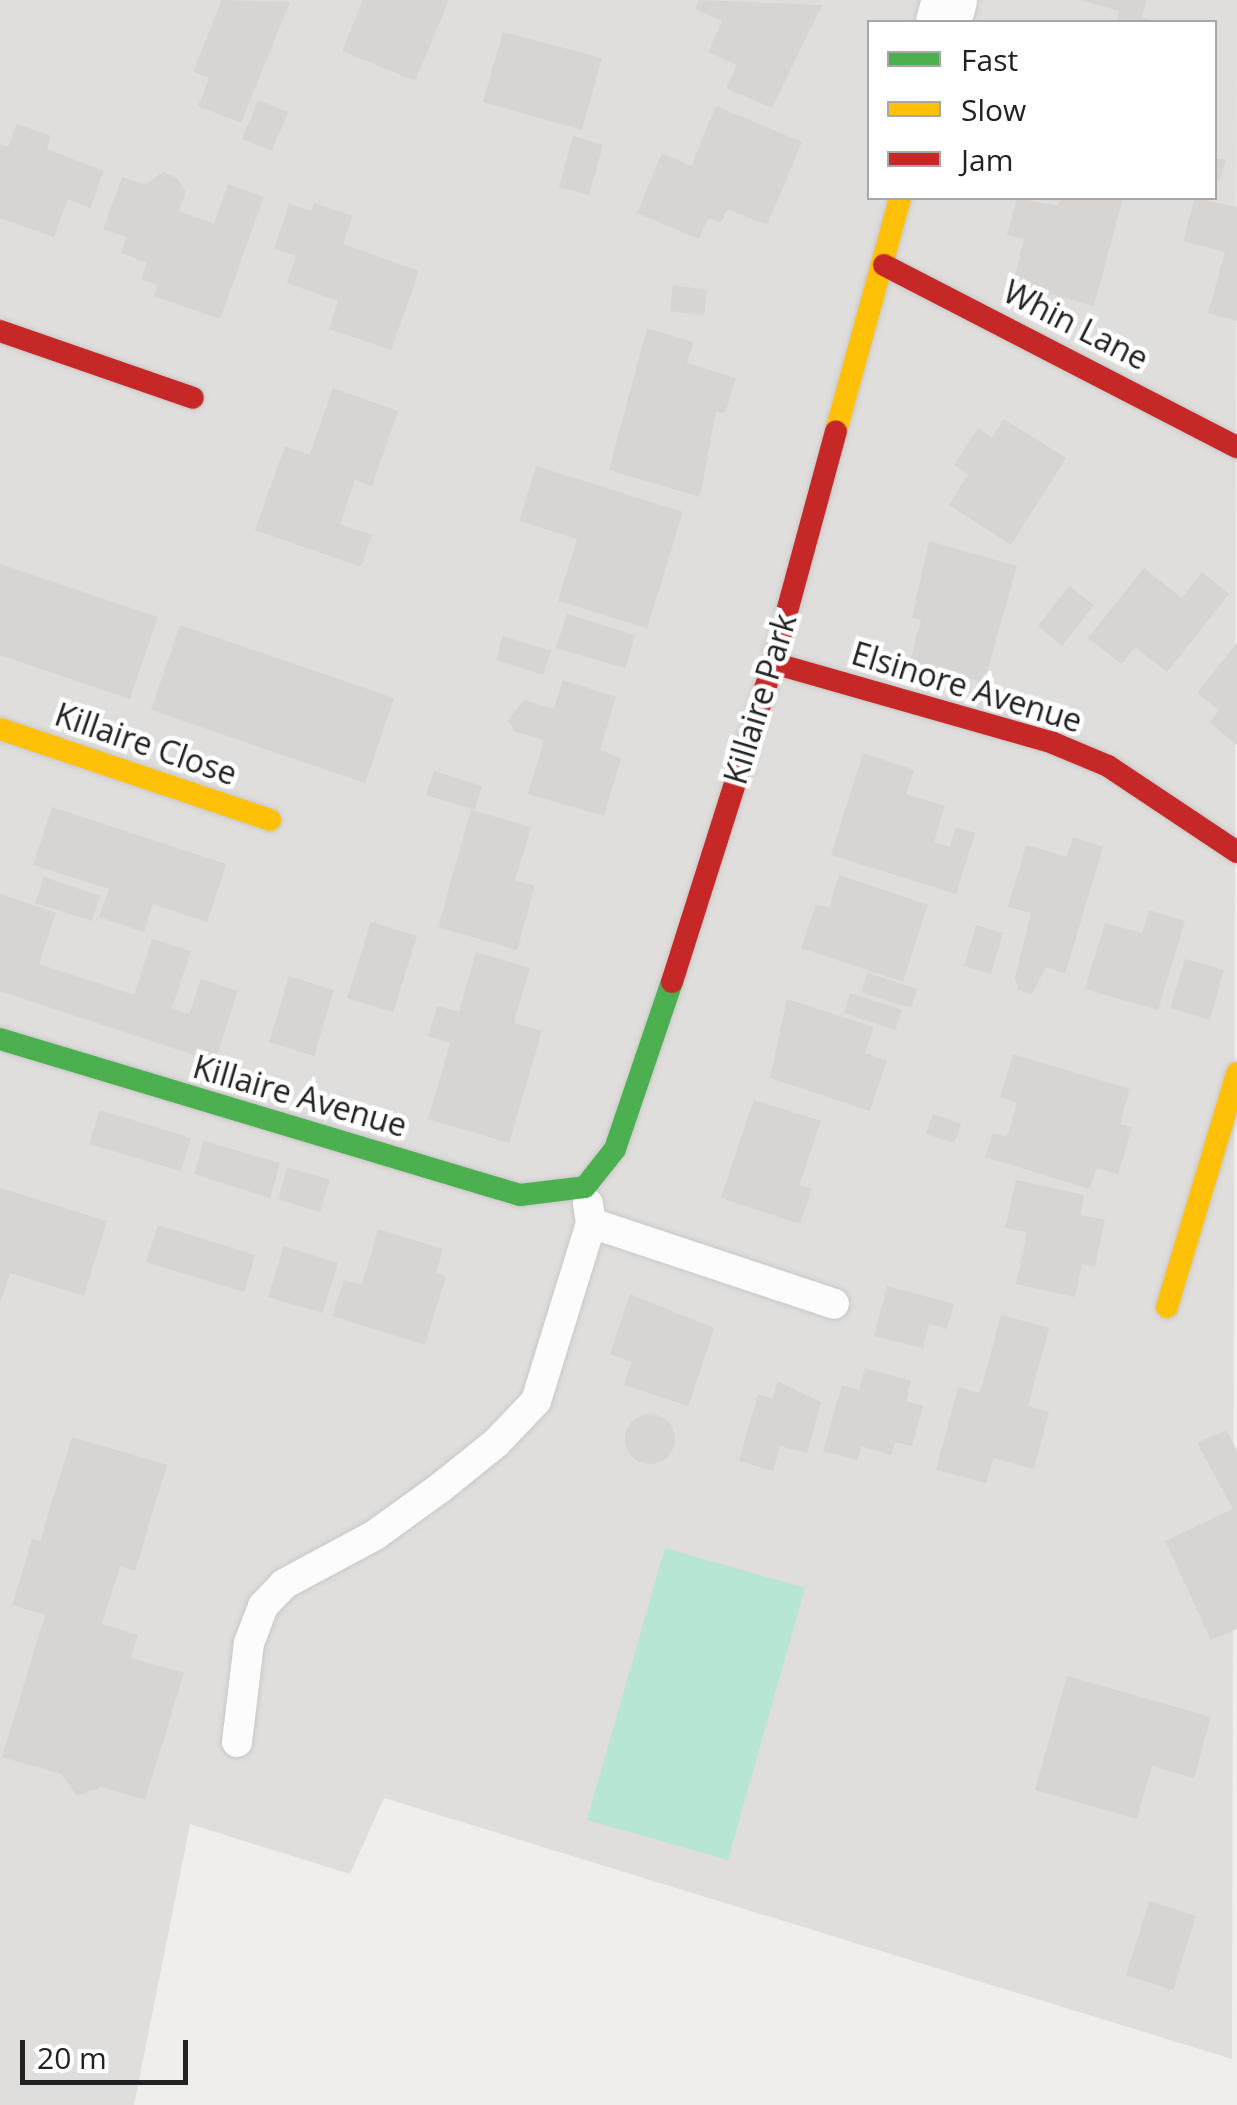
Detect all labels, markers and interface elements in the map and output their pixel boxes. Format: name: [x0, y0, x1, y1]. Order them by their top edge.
legend: [867, 20, 1217, 200]
text: Fast: [961, 39, 1018, 80]
text: Slow: [961, 89, 1026, 130]
text: Jam: [961, 139, 1014, 180]
street label: Whin Lane: [997, 272, 1155, 378]
street label: Killaire Park: [716, 609, 804, 789]
street label: Elsinore Avenue: [847, 634, 1087, 740]
street label: Killaire Close: [50, 695, 242, 793]
street label: Killaire Avenue: [189, 1047, 411, 1145]
scale bar: [25, 2020, 192, 2082]
text: 20 m: [37, 2037, 107, 2078]

